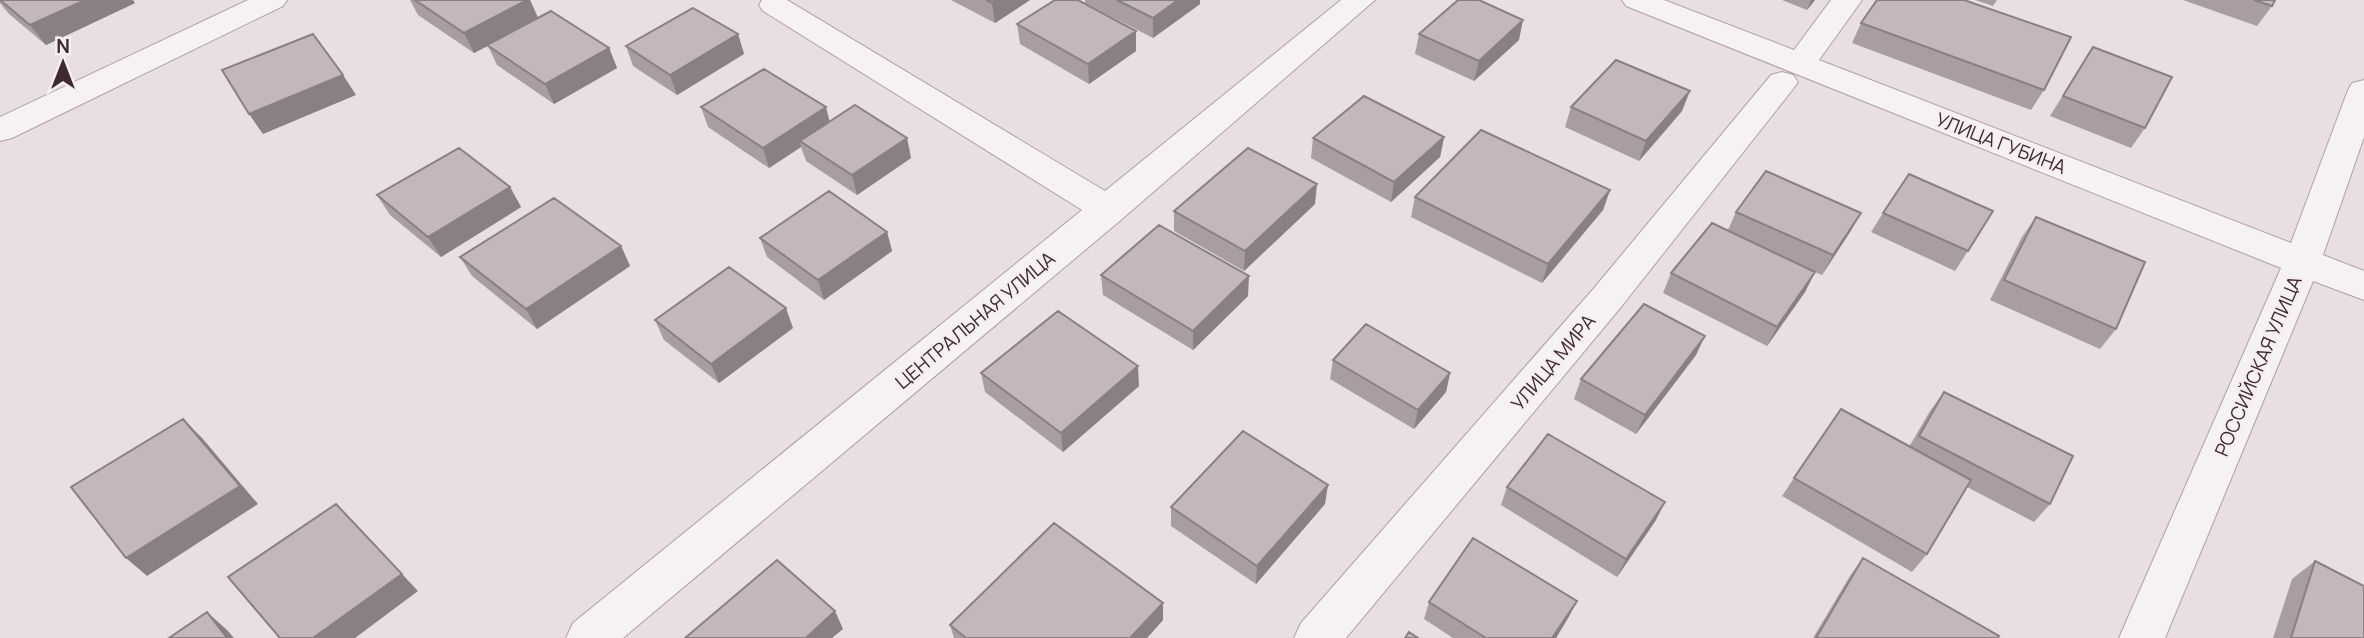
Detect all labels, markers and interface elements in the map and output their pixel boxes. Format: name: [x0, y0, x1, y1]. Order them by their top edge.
north arrow: [28, 28, 98, 98]
text: N: [56, 33, 70, 59]
street label: УЛИЦА ГУБИНА: [1932, 106, 2070, 180]
street label: ЦЕНТРАЛЬНАЯ УЛИЦА: [890, 245, 1060, 395]
street label: РОССИЙСКАЯ УЛИЦА: [2208, 272, 2308, 460]
street label: УЛИЦА МИРА: [1505, 308, 1601, 416]

